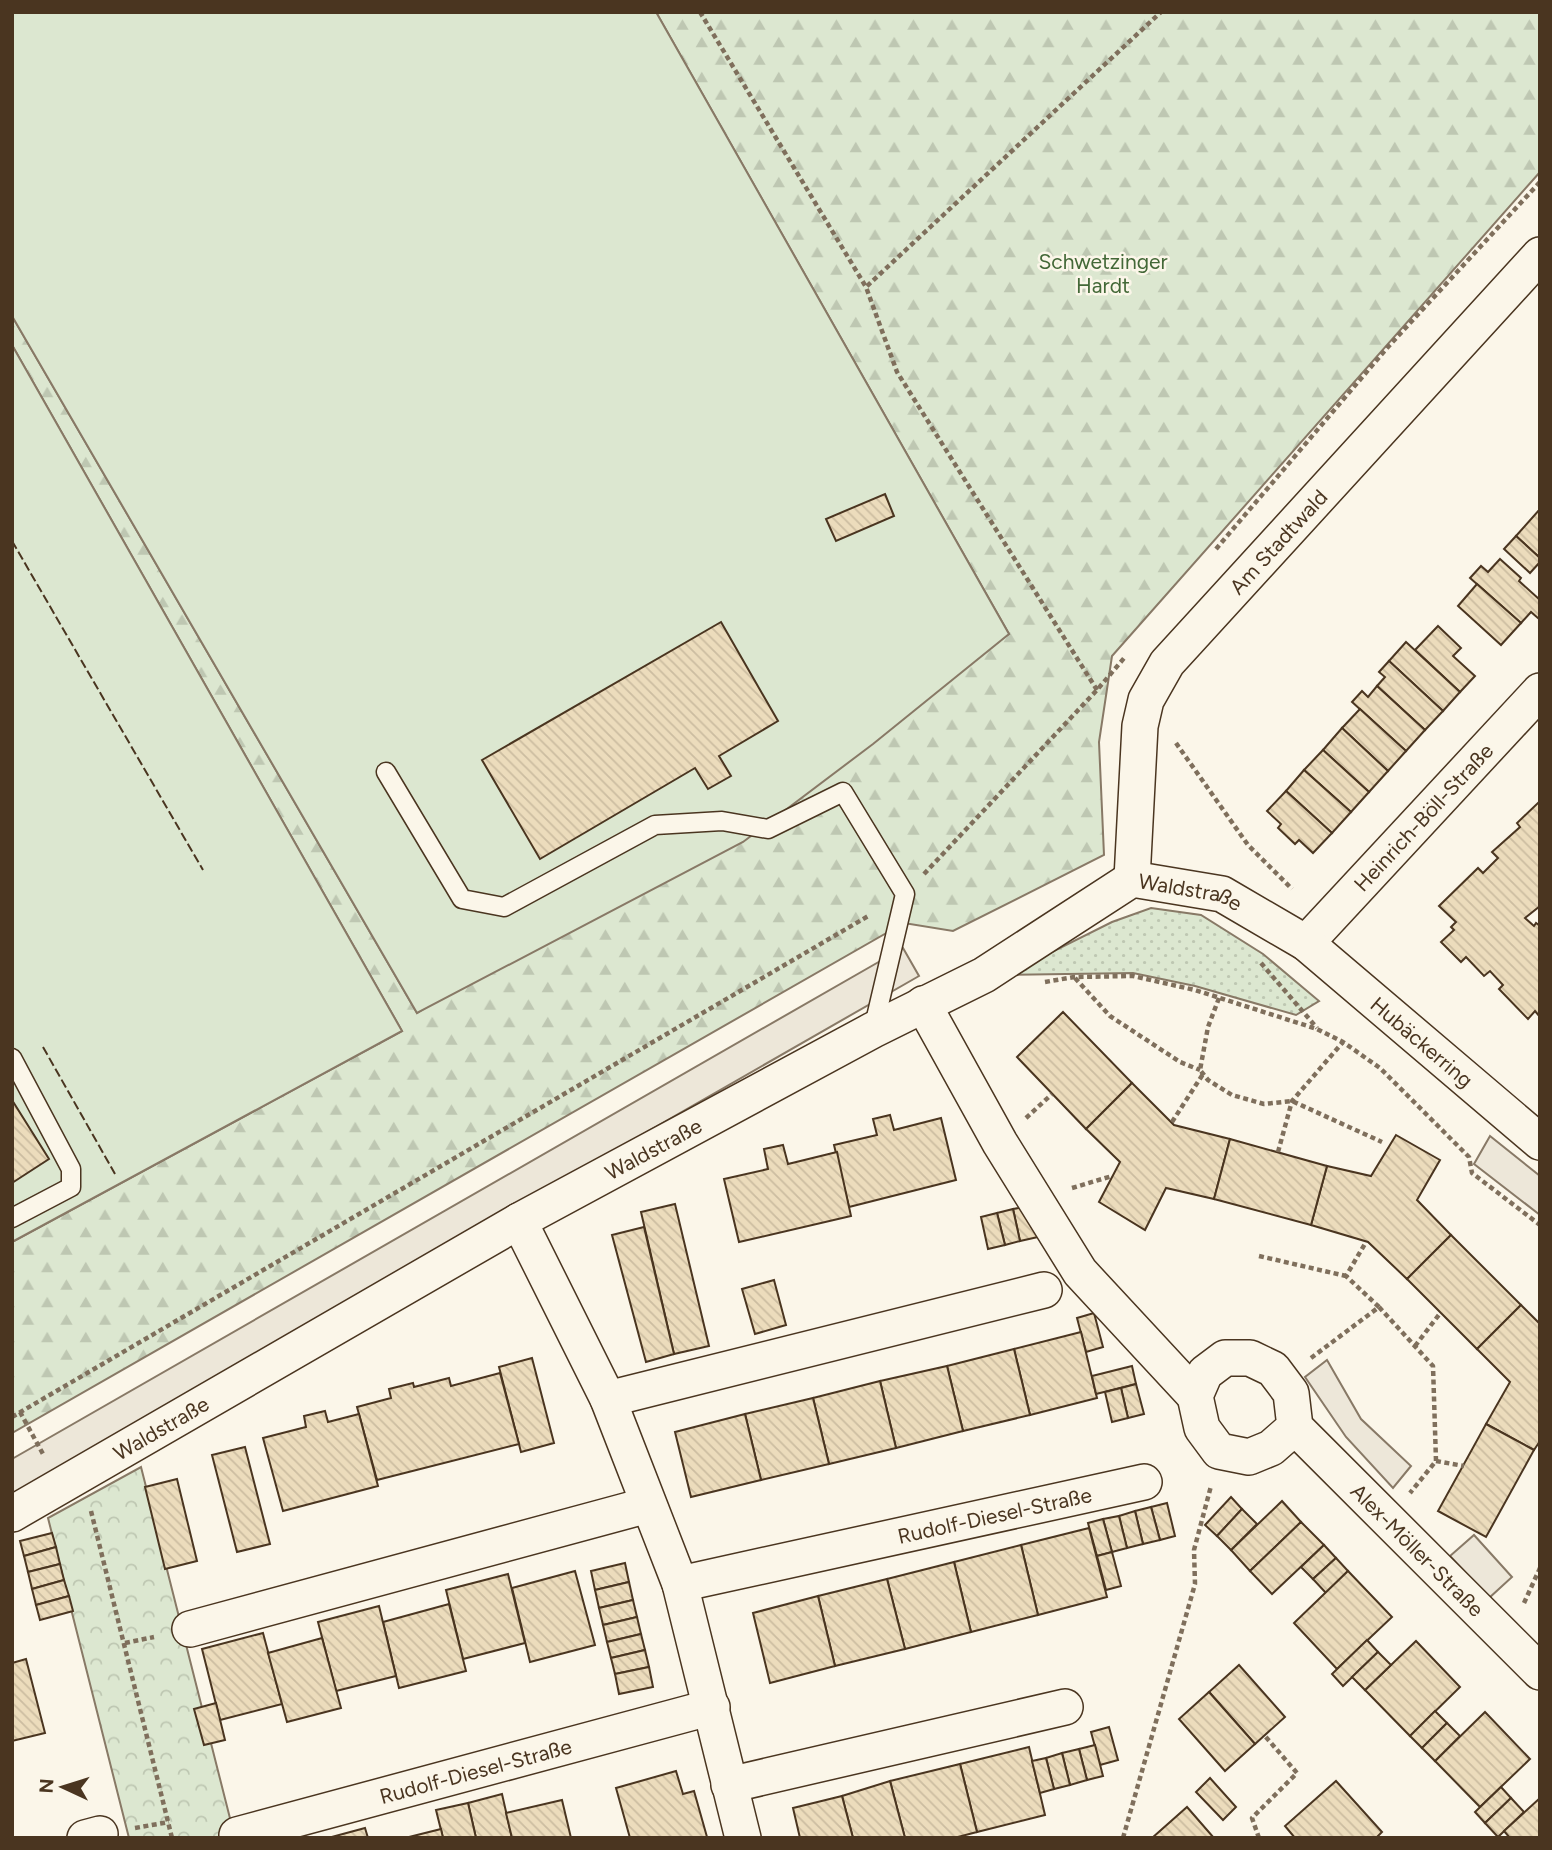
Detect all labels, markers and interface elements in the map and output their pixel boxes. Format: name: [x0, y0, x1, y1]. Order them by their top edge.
park label: Schwetzinger Hardt: [1038, 249, 1168, 298]
street label: Am Stadtwald: [1224, 484, 1332, 599]
street label: Heinrich-Böll-Straße: [1348, 738, 1498, 896]
street label: Waldstraße: [1137, 868, 1247, 916]
street label: Hubäckerring: [1366, 991, 1478, 1092]
street label: Waldstraße: [601, 1112, 706, 1185]
street label: Waldstraße: [109, 1391, 213, 1465]
street label: Alex-Möller-Straße: [1346, 1478, 1489, 1621]
street label: Rudolf-Diesel-Straße: [895, 1481, 1094, 1548]
street label: Rudolf-Diesel-Straße: [377, 1733, 574, 1809]
north arrow: [28, 1752, 98, 1822]
text: N: [35, 1778, 59, 1794]

